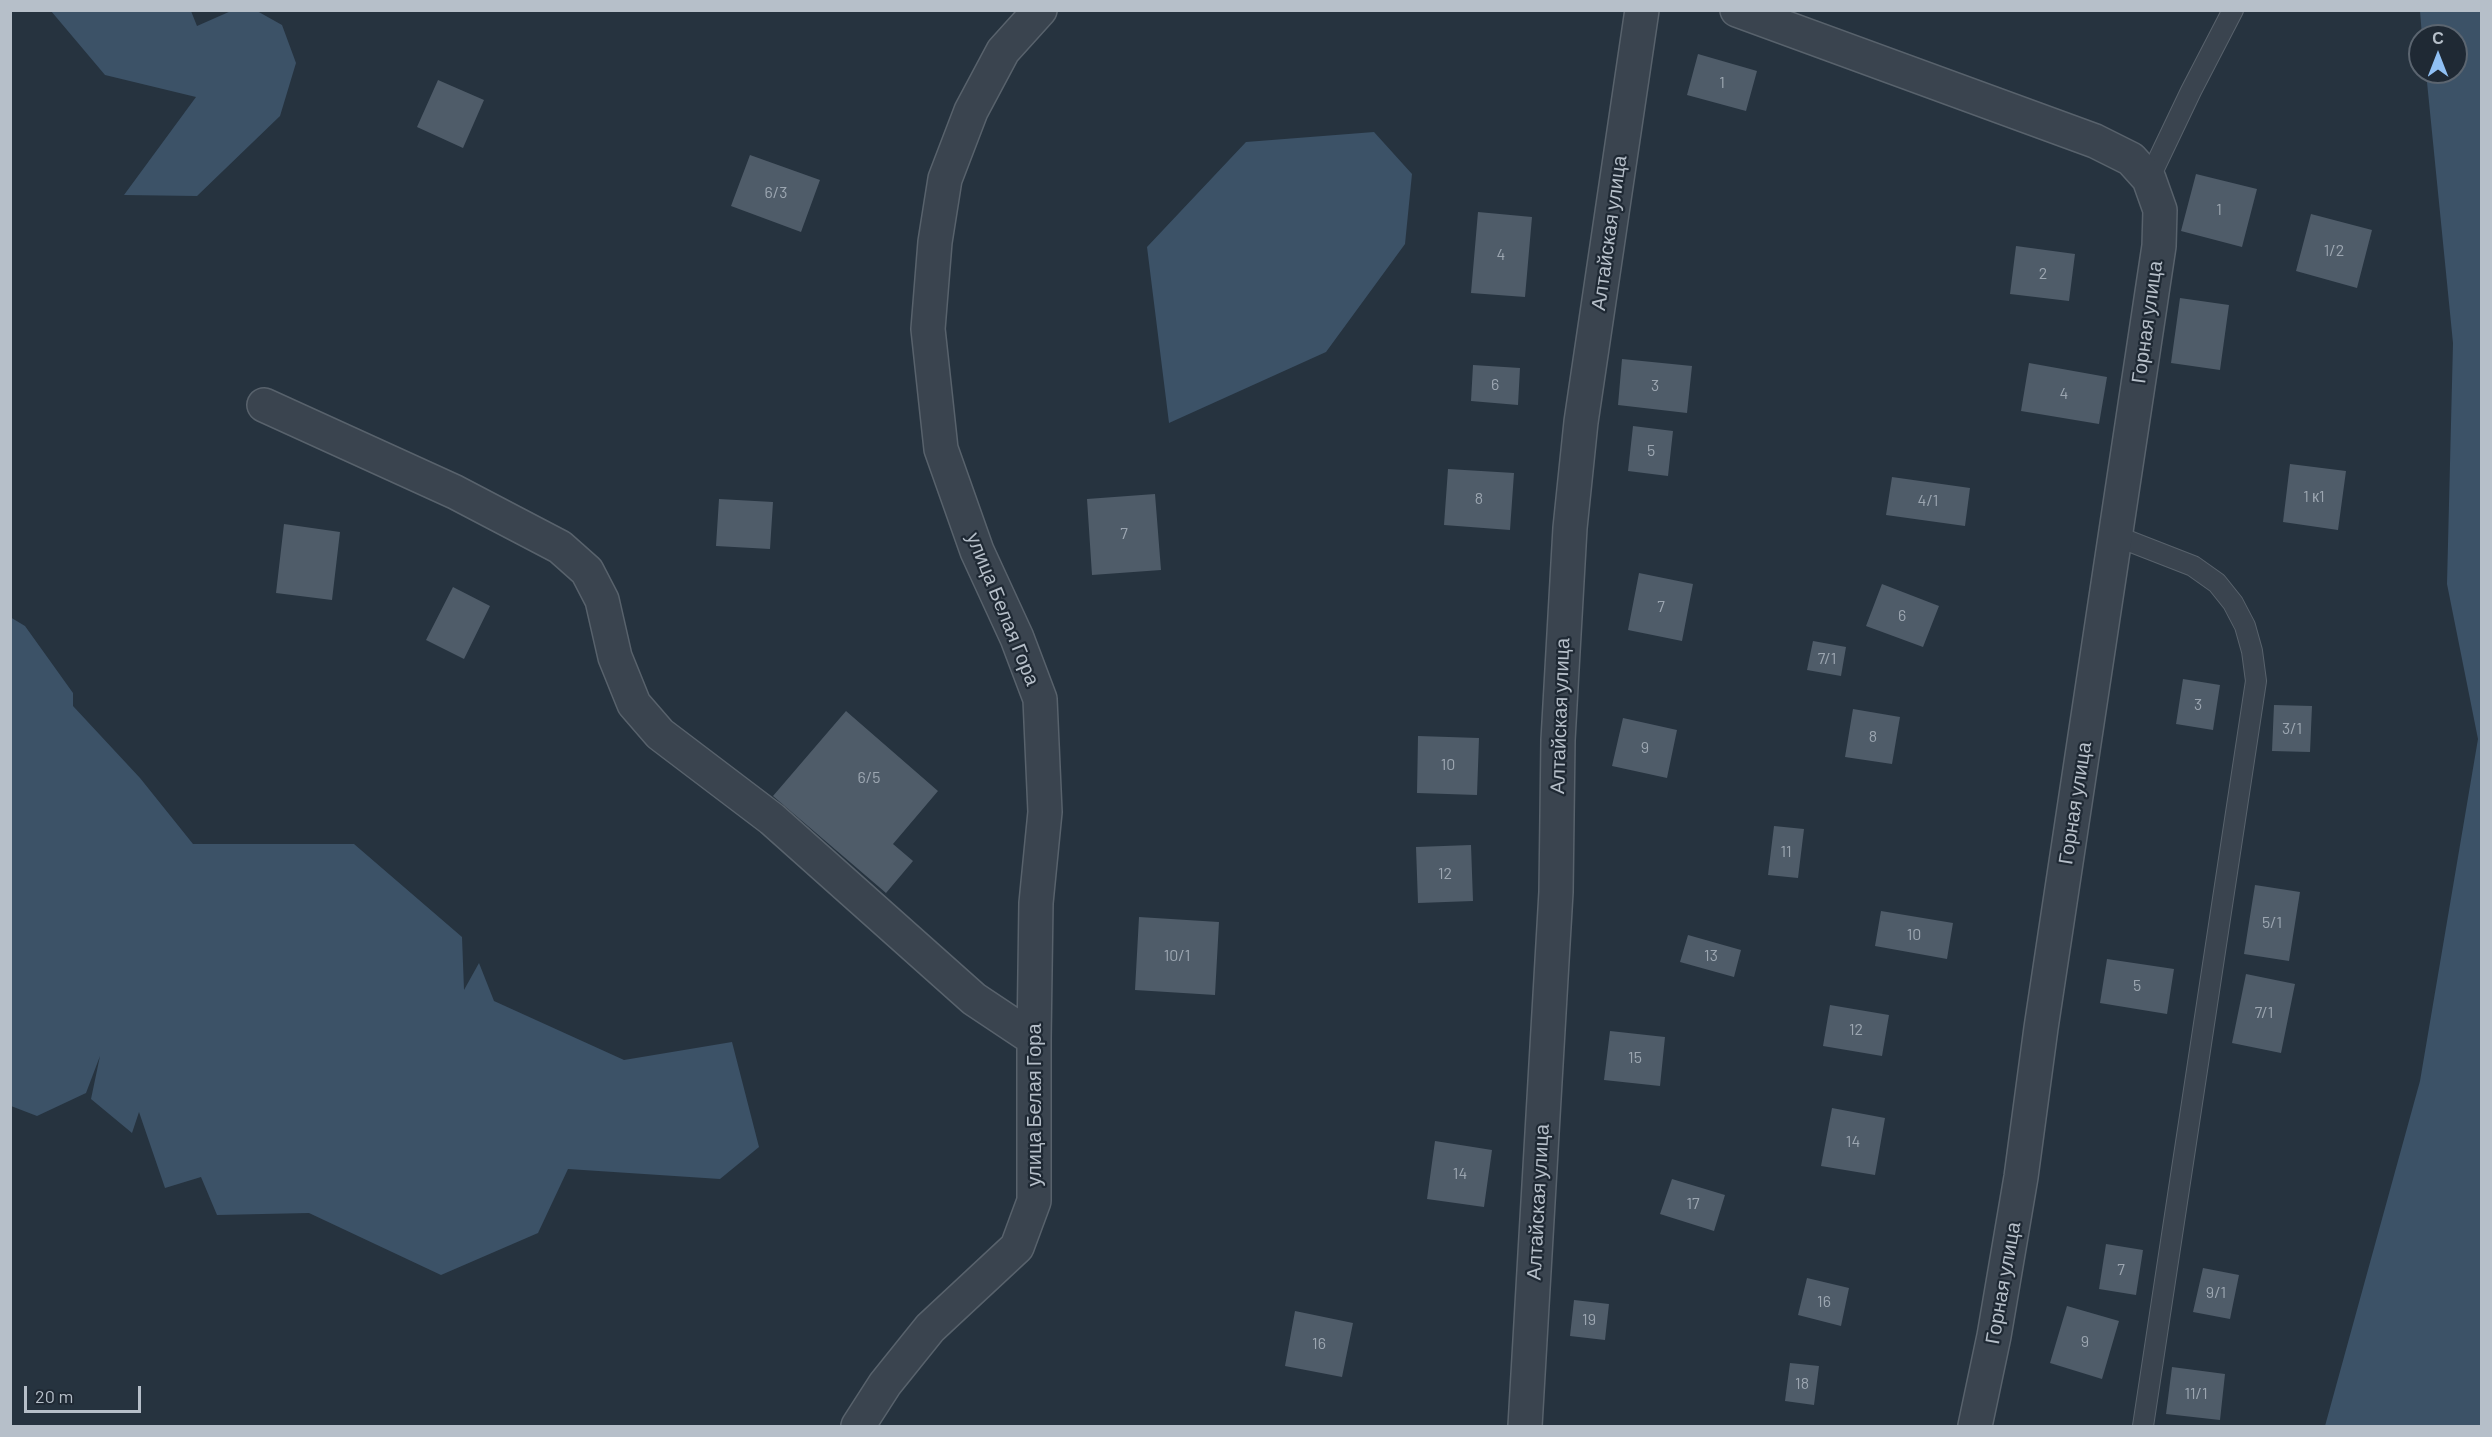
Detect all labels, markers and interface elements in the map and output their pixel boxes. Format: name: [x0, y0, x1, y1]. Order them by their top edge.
north arrow: [2408, 24, 2468, 84]
text: С: [2432, 28, 2444, 47]
house number: 1: [1719, 73, 1725, 93]
street label: Алтайская улица: [1586, 154, 1632, 312]
house number: 6/3: [765, 183, 787, 203]
house number: 1: [2216, 200, 2222, 220]
house number: 1/2: [2324, 241, 2344, 261]
house number: 4: [1497, 245, 1505, 265]
street label: Горная улица: [2127, 259, 2167, 385]
house number: 2: [2039, 264, 2047, 284]
house number: 6: [1491, 375, 1499, 395]
house number: 3: [1651, 376, 1659, 396]
house number: 4: [2060, 384, 2068, 404]
house number: 5: [1647, 441, 1655, 461]
house number: 1 к1: [2303, 487, 2325, 507]
house number: 8: [1475, 489, 1483, 509]
house number: 4/1: [1918, 491, 1938, 511]
house number: 7: [1120, 524, 1128, 544]
street label: улица Белая Гора: [961, 529, 1045, 689]
house number: 7: [1657, 597, 1665, 617]
house number: 6: [1898, 606, 1906, 626]
street label: Алтайская улица: [1545, 637, 1575, 795]
house number: 7/1: [1818, 649, 1836, 669]
house number: 3: [2194, 695, 2202, 715]
house number: 3/1: [2282, 719, 2302, 739]
house number: 8: [1869, 727, 1877, 747]
house number: 9: [1641, 738, 1649, 758]
street label: Горная улица: [2053, 740, 2097, 866]
house number: 10: [1441, 755, 1455, 775]
house number: 6/5: [858, 768, 880, 788]
house number: 11: [1780, 842, 1792, 862]
house number: 12: [1438, 864, 1452, 884]
house number: 5/1: [2262, 913, 2282, 933]
house number: 10: [1907, 925, 1921, 945]
house number: 10/1: [1164, 946, 1190, 966]
house number: 13: [1704, 946, 1718, 966]
house number: 5: [2133, 976, 2141, 996]
house number: 7/1: [2255, 1003, 2273, 1023]
house number: 12: [1849, 1020, 1863, 1040]
street label: улица Белая Гора: [1022, 1023, 1046, 1187]
house number: 15: [1628, 1048, 1642, 1068]
street label: Алтайская улица: [1522, 1123, 1554, 1281]
house number: 14: [1846, 1132, 1860, 1152]
house number: 14: [1453, 1164, 1467, 1184]
house number: 17: [1686, 1194, 1700, 1214]
street label: Горная улица: [1980, 1220, 2026, 1346]
house number: 7: [2117, 1260, 2125, 1280]
house number: 9/1: [2206, 1283, 2226, 1303]
house number: 16: [1817, 1292, 1831, 1312]
house number: 19: [1582, 1310, 1596, 1330]
house number: 9: [2081, 1332, 2089, 1352]
house number: 16: [1312, 1334, 1326, 1354]
scale bar: [27, 1374, 144, 1412]
house number: 18: [1795, 1374, 1809, 1394]
house number: 11/1: [2184, 1384, 2208, 1404]
text: 20 m: [35, 1385, 73, 1407]

